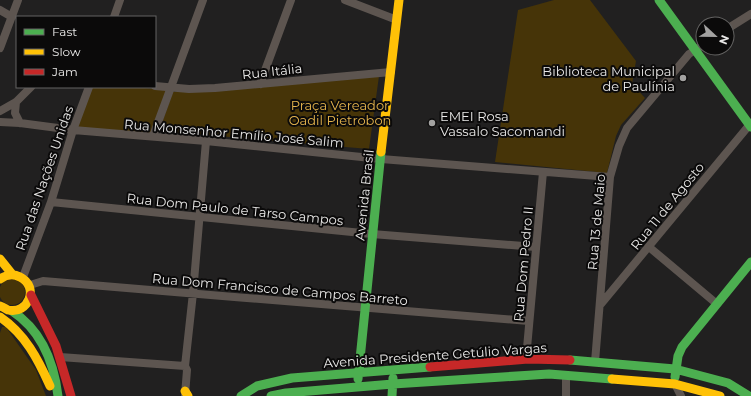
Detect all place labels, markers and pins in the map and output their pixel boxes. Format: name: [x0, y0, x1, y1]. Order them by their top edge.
place label: Biblioteca Municipal de Paulínia: [542, 63, 675, 94]
marker: Biblioteca Municipal de Paulínia: [678, 73, 688, 83]
place label: EMEI Rosa Vassalo Sacomandi: [440, 108, 565, 139]
marker: EMEI Rosa Vassalo Sacomandi: [427, 118, 437, 128]

